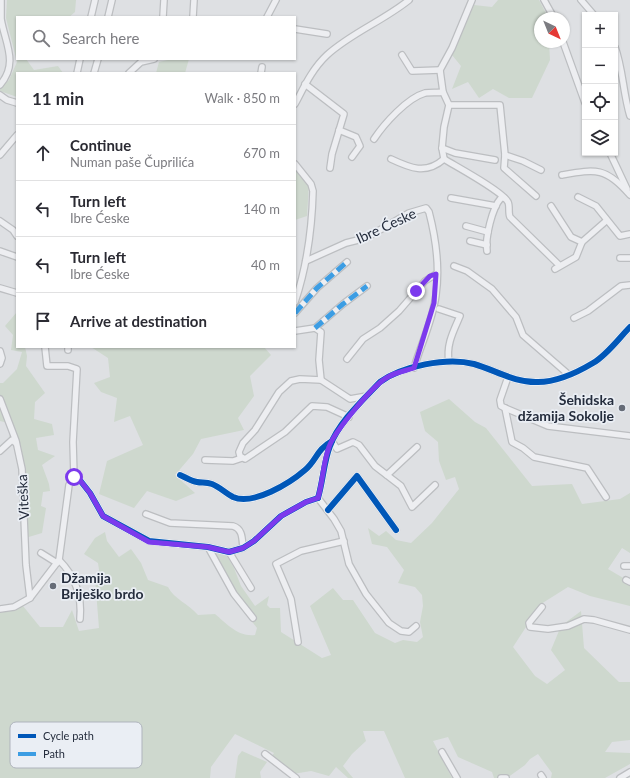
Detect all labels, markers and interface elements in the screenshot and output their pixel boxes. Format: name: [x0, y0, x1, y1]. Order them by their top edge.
north arrow: [534, 12, 570, 48]
map controls: [582, 12, 618, 156]
button: +: [582, 12, 618, 48]
search box: [16, 16, 296, 60]
icon: search: [30, 27, 52, 49]
text: Search here: [62, 29, 139, 47]
button: −: [582, 48, 618, 84]
button: locate: [582, 84, 618, 120]
text: 11 min: [32, 88, 84, 109]
text: Walk · 850 m: [204, 90, 280, 106]
button: layers: [582, 120, 618, 156]
text: Continue: [70, 136, 131, 154]
icon: ahead: [32, 142, 54, 164]
text: 670 m: [243, 145, 280, 161]
text: Numan paše Čuprilića: [70, 154, 194, 170]
text: Turn left: [70, 192, 126, 210]
icon: left: [32, 198, 54, 220]
text: 140 m: [243, 201, 280, 217]
street label: Ibre Ćeske: [353, 204, 418, 247]
text: Ibre Ćeske: [70, 210, 130, 226]
text: Turn left: [70, 248, 126, 266]
icon: left: [32, 254, 54, 276]
text: 40 m: [251, 257, 280, 273]
text: Ibre Ćeske: [70, 266, 130, 282]
route end: [407, 282, 425, 300]
icon: arrive: [32, 310, 54, 332]
text: Arrive at destination: [70, 312, 207, 330]
place label: Šehidska džamija Sokolje: [518, 391, 615, 424]
marker: Šehidska džamija Sokolje: [617, 403, 627, 413]
route start: [65, 468, 83, 486]
street label: Viteška: [13, 474, 32, 520]
place label: Džamija Briješko brdo: [61, 569, 144, 602]
marker: Džamija Briješko brdo: [48, 581, 58, 591]
legend: [10, 722, 142, 768]
text: Cycle path: [43, 729, 94, 742]
text: Path: [43, 747, 65, 760]

